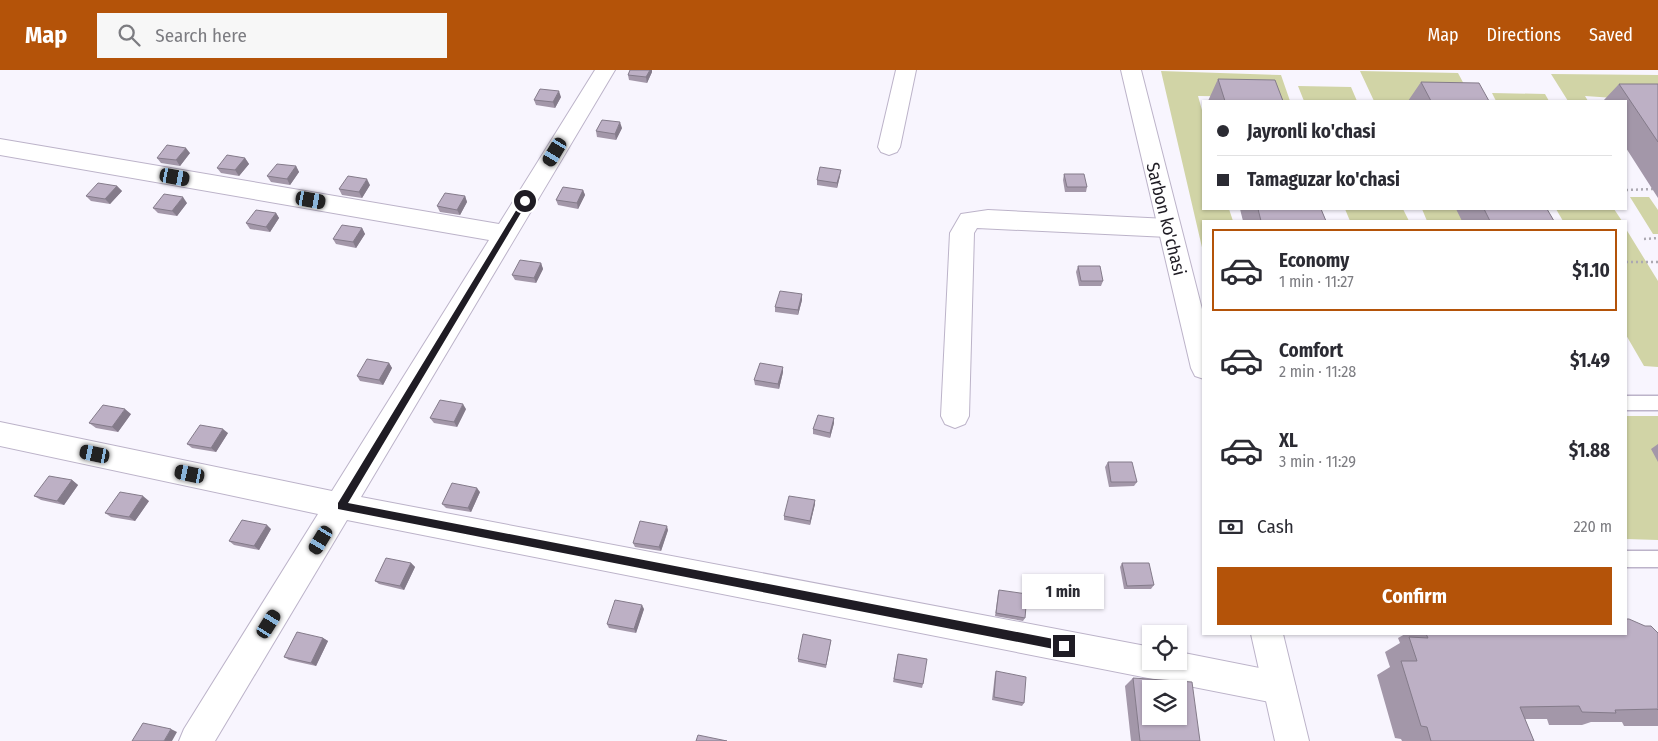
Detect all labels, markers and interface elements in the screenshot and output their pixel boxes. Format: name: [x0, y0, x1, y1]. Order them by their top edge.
search box: [97, 13, 447, 58]
text: Map: [25, 21, 67, 49]
icon: search: [115, 21, 143, 49]
text: Search here: [155, 24, 247, 47]
text: Map: [1427, 24, 1459, 46]
text: Directions: [1487, 24, 1561, 46]
text: Saved: [1589, 24, 1633, 46]
text: Jayronli ko'chasi: [1247, 120, 1376, 143]
car: [540, 135, 569, 169]
street label: Sarbon ko'chasi: [1141, 160, 1191, 278]
car: [158, 167, 191, 187]
text: Tamaguzar ko'chasi: [1247, 168, 1400, 191]
car: [294, 190, 327, 210]
route start: [514, 190, 536, 212]
icon: car: [1219, 248, 1264, 293]
text: Economy: [1279, 249, 1349, 272]
text: $1.10: [1572, 259, 1610, 282]
text: 1 min · 11:27: [1279, 272, 1354, 291]
icon: car: [1219, 338, 1264, 383]
text: Comfort: [1279, 339, 1343, 362]
text: $1.49: [1570, 349, 1610, 372]
text: 2 min · 11:28: [1279, 362, 1356, 381]
icon: car: [1219, 428, 1264, 473]
text: XL: [1279, 429, 1298, 452]
text: $1.88: [1569, 439, 1610, 462]
car: [78, 444, 111, 464]
text: 3 min · 11:29: [1279, 452, 1356, 471]
car: [173, 464, 206, 484]
icon: cash: [1217, 513, 1245, 541]
text: Cash: [1257, 515, 1294, 538]
text: 220 m: [1573, 517, 1612, 536]
car: [306, 523, 335, 557]
button: Confirm: [1217, 567, 1612, 625]
callout: 1 min: [1023, 574, 1105, 608]
text: 1 min: [1046, 582, 1080, 601]
car: [254, 607, 283, 641]
map controls: [1142, 625, 1187, 725]
button: locate: [1142, 625, 1187, 670]
route end: [1053, 635, 1075, 657]
button: layers: [1142, 680, 1187, 725]

